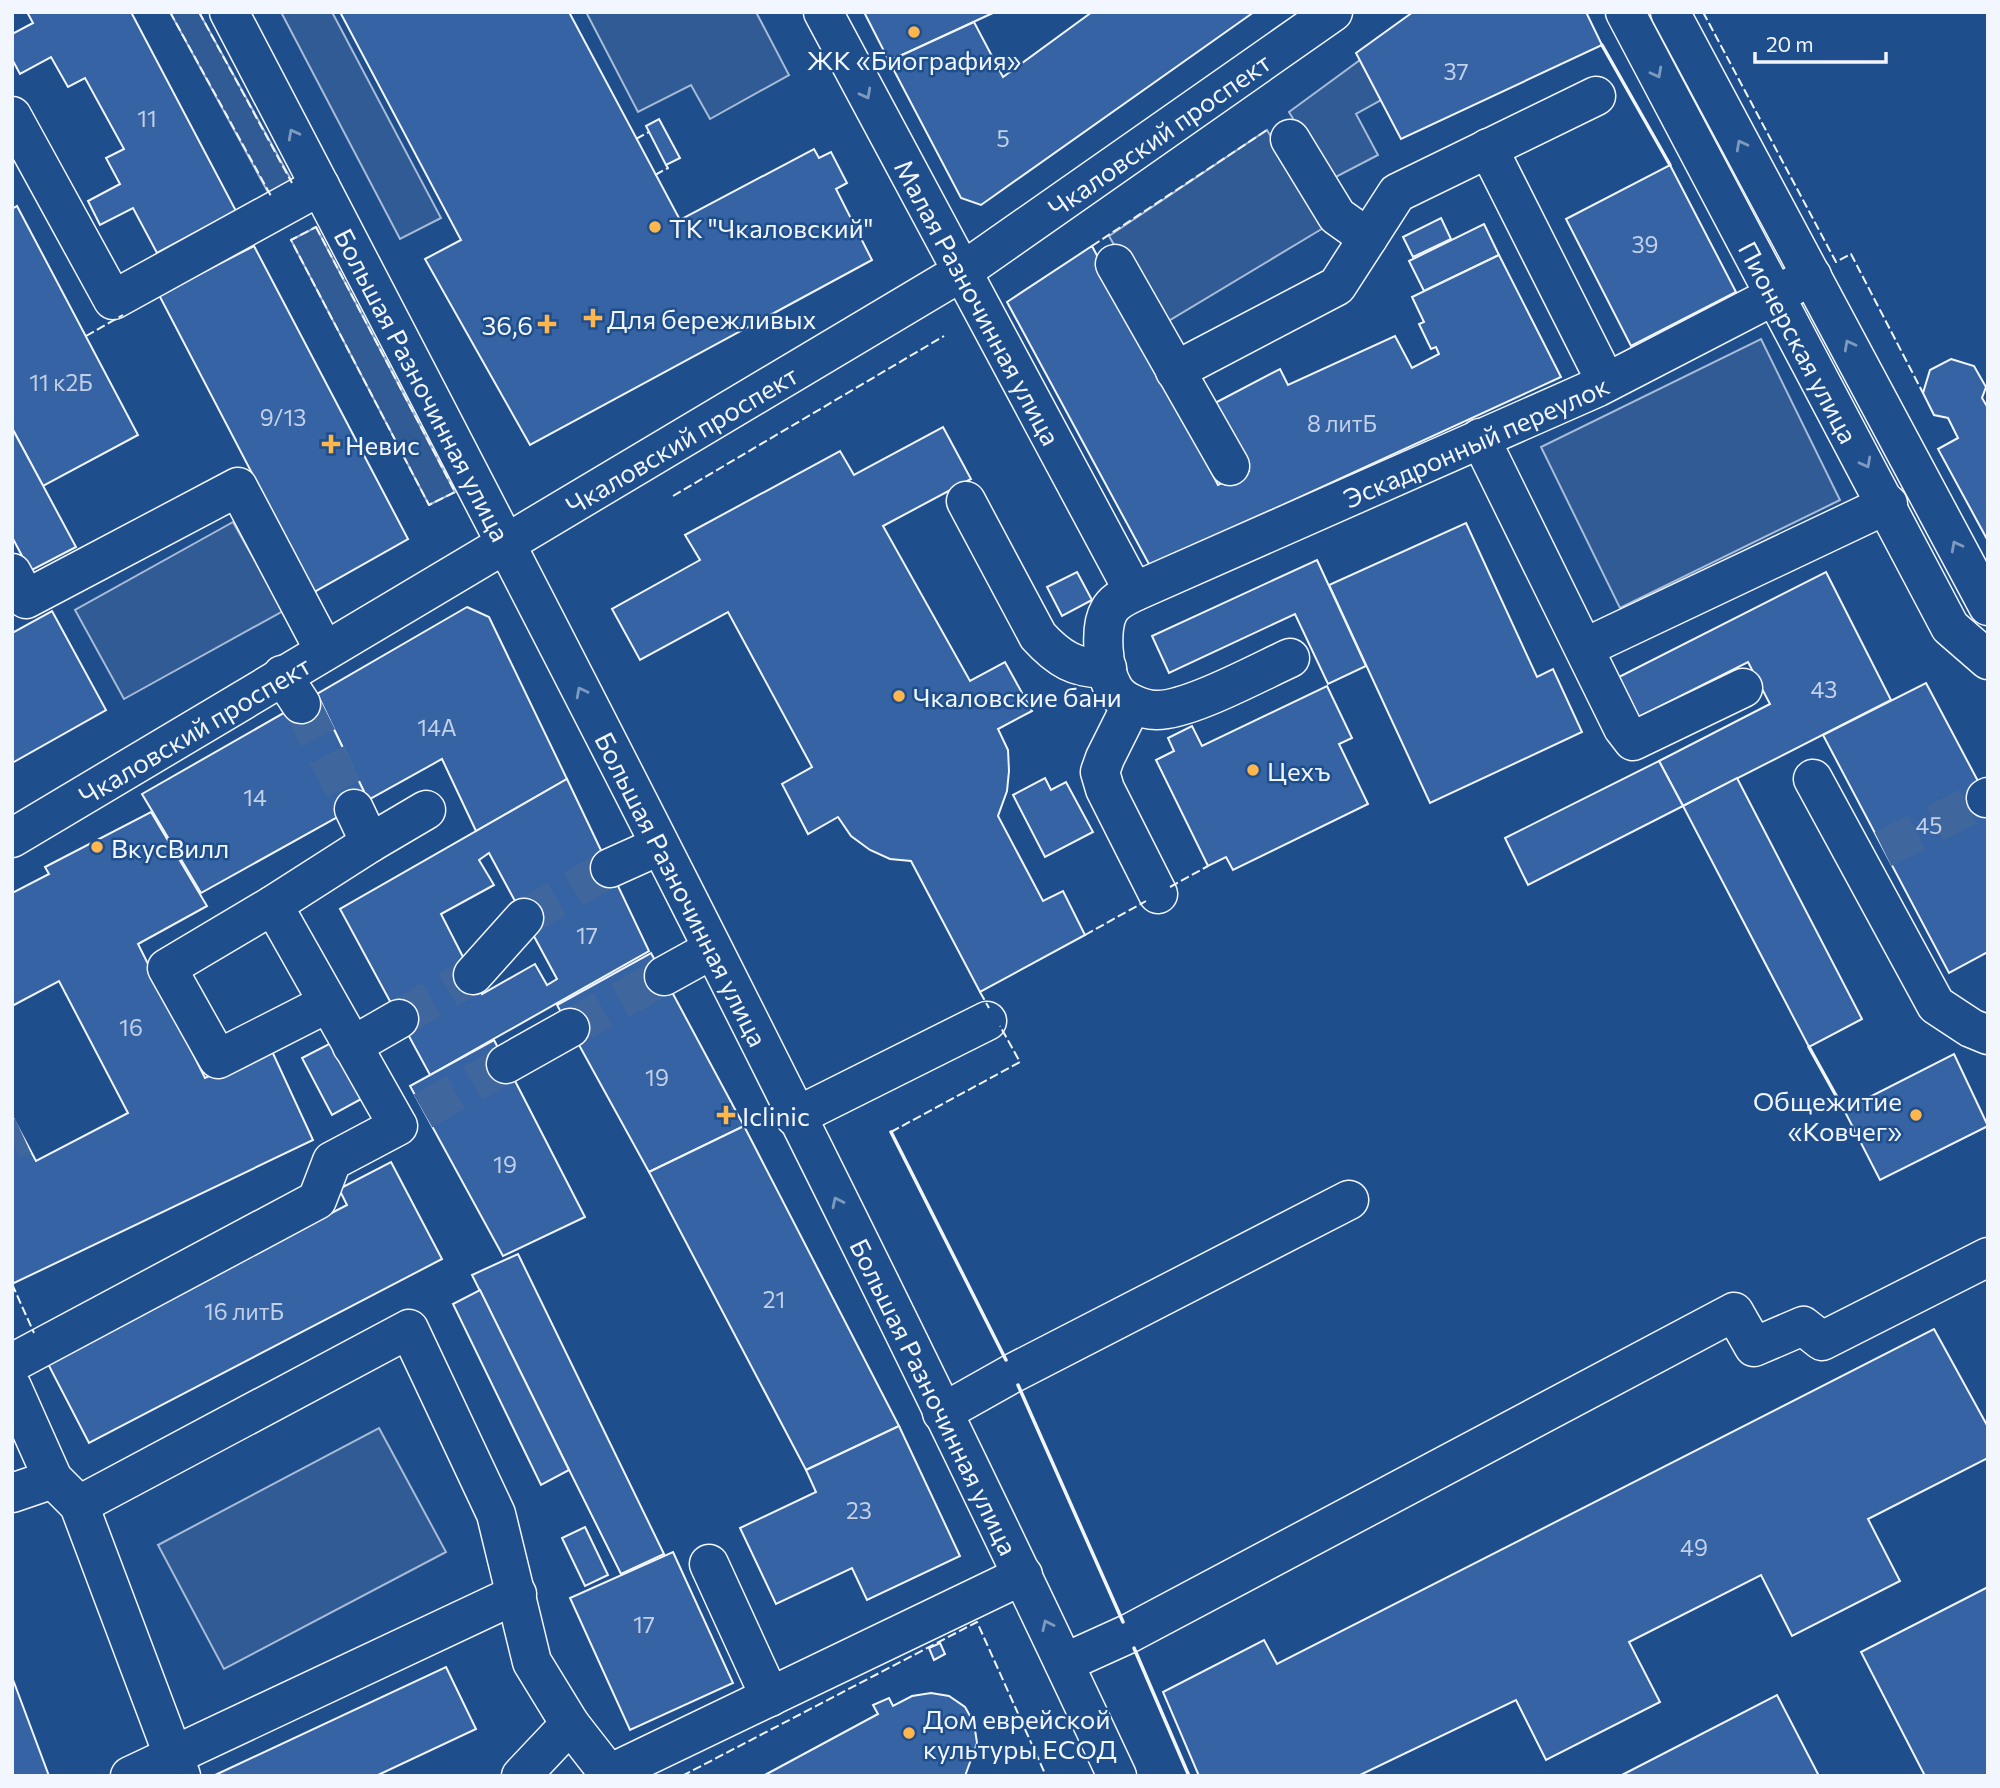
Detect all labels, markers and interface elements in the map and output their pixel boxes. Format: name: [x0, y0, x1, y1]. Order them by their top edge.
scale bar: [1755, 21, 1886, 65]
marker: ЖК «Биография»: [906, 24, 922, 40]
text: 20 m: [1766, 31, 1814, 56]
place label: ЖК «Биография»: [807, 44, 1021, 75]
street label: Чкаловский проспект: [1042, 46, 1276, 222]
house number: 37: [1443, 57, 1469, 85]
one-way arrow: [1649, 65, 1662, 78]
one-way arrow: [858, 87, 871, 99]
house number: 11: [137, 104, 157, 132]
house number: 5: [996, 124, 1010, 152]
one-way arrow: [287, 128, 301, 141]
one-way arrow: [1736, 140, 1750, 152]
street label: Малая Разночинная улица: [889, 154, 1068, 450]
place label: ТК "Чкаловский": [669, 212, 873, 243]
marker: ТК "Чкаловский": [647, 219, 663, 235]
street label: Большая Разночинная улица: [329, 223, 517, 546]
house number: 39: [1631, 230, 1659, 258]
street label: Пионерская улица: [1733, 236, 1865, 448]
place label: Для бережливых: [607, 303, 817, 334]
place label: 36,6: [482, 309, 533, 340]
marker: Для бережливых: [585, 310, 601, 326]
marker: 36,6: [539, 316, 555, 332]
one-way arrow: [1844, 340, 1857, 353]
street label: Чкаловский проспект: [560, 358, 802, 520]
house number: 11 к2Б: [29, 368, 93, 396]
street label: Эскадронный переулок: [1338, 369, 1614, 513]
house number: 9/13: [260, 403, 306, 431]
house number: 8 литБ: [1307, 409, 1377, 437]
place label: Невис: [345, 429, 420, 460]
marker: Невис: [323, 436, 339, 452]
one-way arrow: [1857, 456, 1871, 468]
one-way arrow: [1950, 541, 1964, 553]
street label: Чкаловский проспект: [73, 649, 315, 810]
house number: 43: [1811, 675, 1837, 703]
place label: Чкаловские бани: [913, 681, 1122, 712]
one-way arrow: [576, 687, 590, 699]
marker: Чкаловские бани: [891, 688, 907, 704]
house number: 14А: [417, 713, 457, 741]
street label: Большая Разночинная улица: [590, 726, 775, 1051]
place label: Цехъ: [1267, 755, 1331, 786]
marker: Цехъ: [1245, 762, 1261, 778]
house number: 14: [243, 783, 267, 811]
house number: 45: [1915, 811, 1943, 839]
place label: ВкусВилл: [111, 832, 229, 863]
marker: ВкусВилл: [89, 839, 105, 855]
house number: 17: [576, 921, 598, 949]
house number: 16: [119, 1013, 143, 1041]
house number: 19: [645, 1063, 669, 1091]
place label: Общежитие «Ковчег»: [1753, 1085, 1902, 1146]
place label: Iclinic: [742, 1100, 810, 1131]
marker: Iclinic: [716, 1105, 736, 1125]
marker: Общежитие «Ковчег»: [1908, 1107, 1924, 1123]
house number: 19: [493, 1150, 517, 1178]
one-way arrow: [832, 1197, 846, 1209]
street label: Большая Разночинная улица: [845, 1233, 1025, 1560]
house number: 21: [763, 1285, 785, 1313]
house number: 16 литБ: [204, 1297, 284, 1325]
house number: 23: [846, 1496, 872, 1524]
house number: 49: [1680, 1533, 1708, 1561]
house number: 17: [633, 1610, 655, 1638]
one-way arrow: [1041, 1620, 1055, 1632]
place label: Дом еврейской культуры ЕСОД: [923, 1703, 1117, 1764]
marker: Дом еврейской культуры ЕСОД: [901, 1725, 917, 1741]

